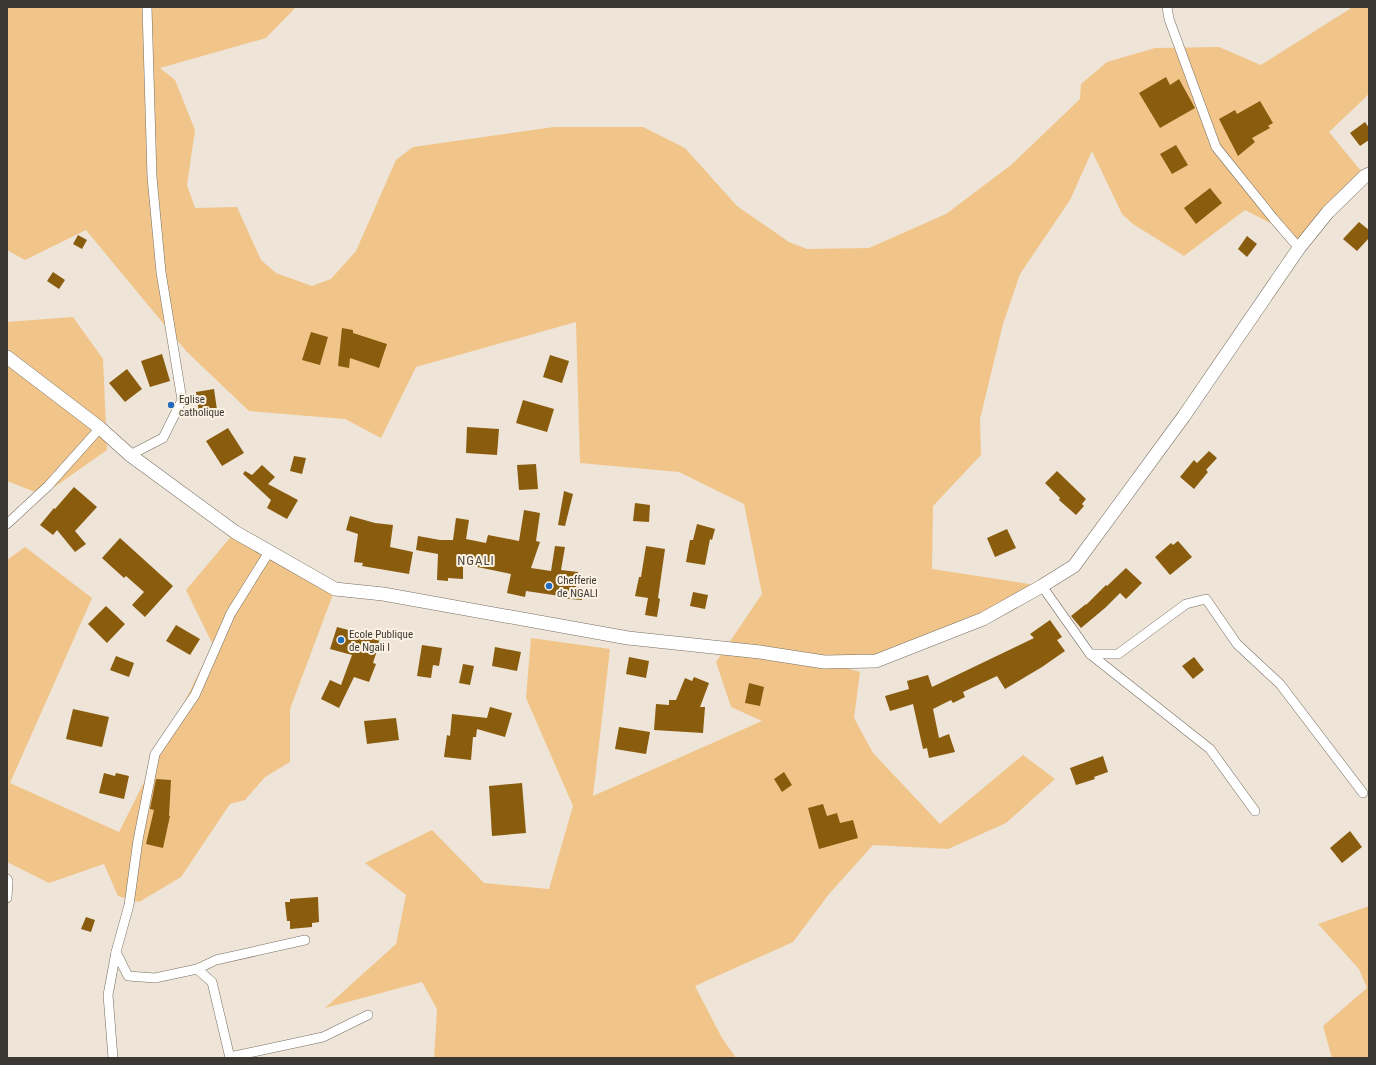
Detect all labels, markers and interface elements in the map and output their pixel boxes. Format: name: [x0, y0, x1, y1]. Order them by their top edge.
place label: Eglise catholique: [179, 393, 224, 419]
marker: Eglise catholique: [166, 400, 176, 410]
district label: NGALI: [457, 553, 495, 568]
place label: Chefferie de NGALI: [557, 574, 598, 600]
marker: Chefferie de NGALI: [544, 581, 554, 591]
place label: Ecole Publique de Ngali I: [349, 628, 413, 654]
marker: Ecole Publique de Ngali I: [336, 635, 346, 645]

